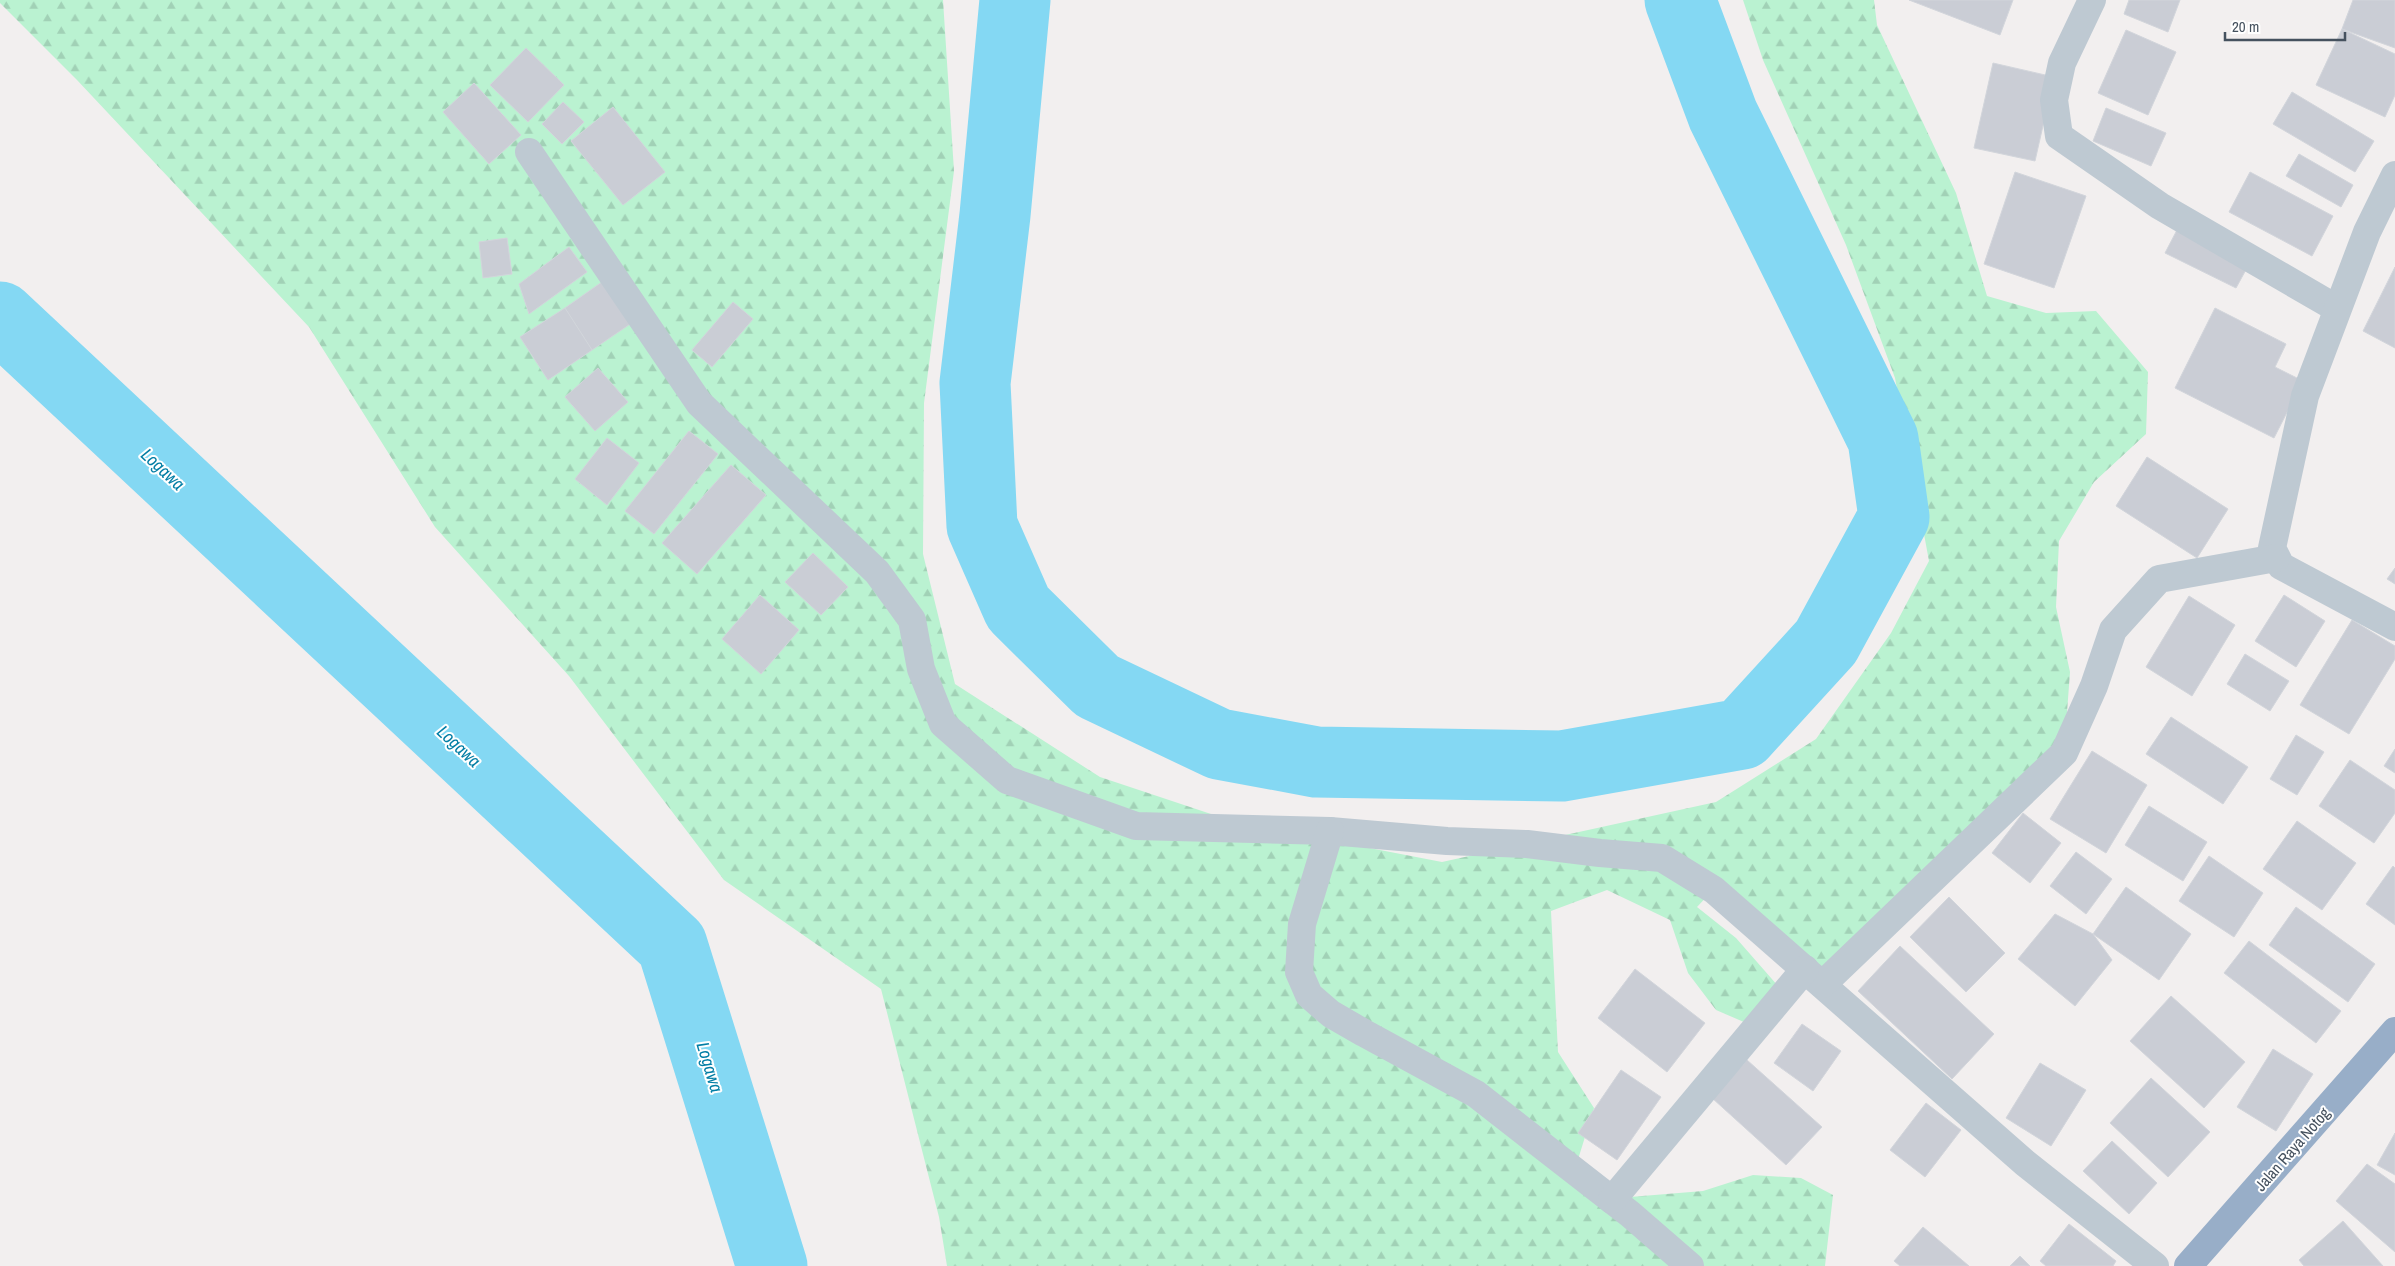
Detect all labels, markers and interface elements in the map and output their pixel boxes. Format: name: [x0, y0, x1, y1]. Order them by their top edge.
scale bar: [2225, 10, 2345, 42]
text: 20 m: [2232, 16, 2259, 37]
water label: Logawa: [136, 442, 190, 496]
water label: Logawa: [432, 719, 486, 773]
water label: Logawa: [690, 1039, 730, 1095]
street label: Jalan Raya Notog: [2249, 1102, 2335, 1196]

